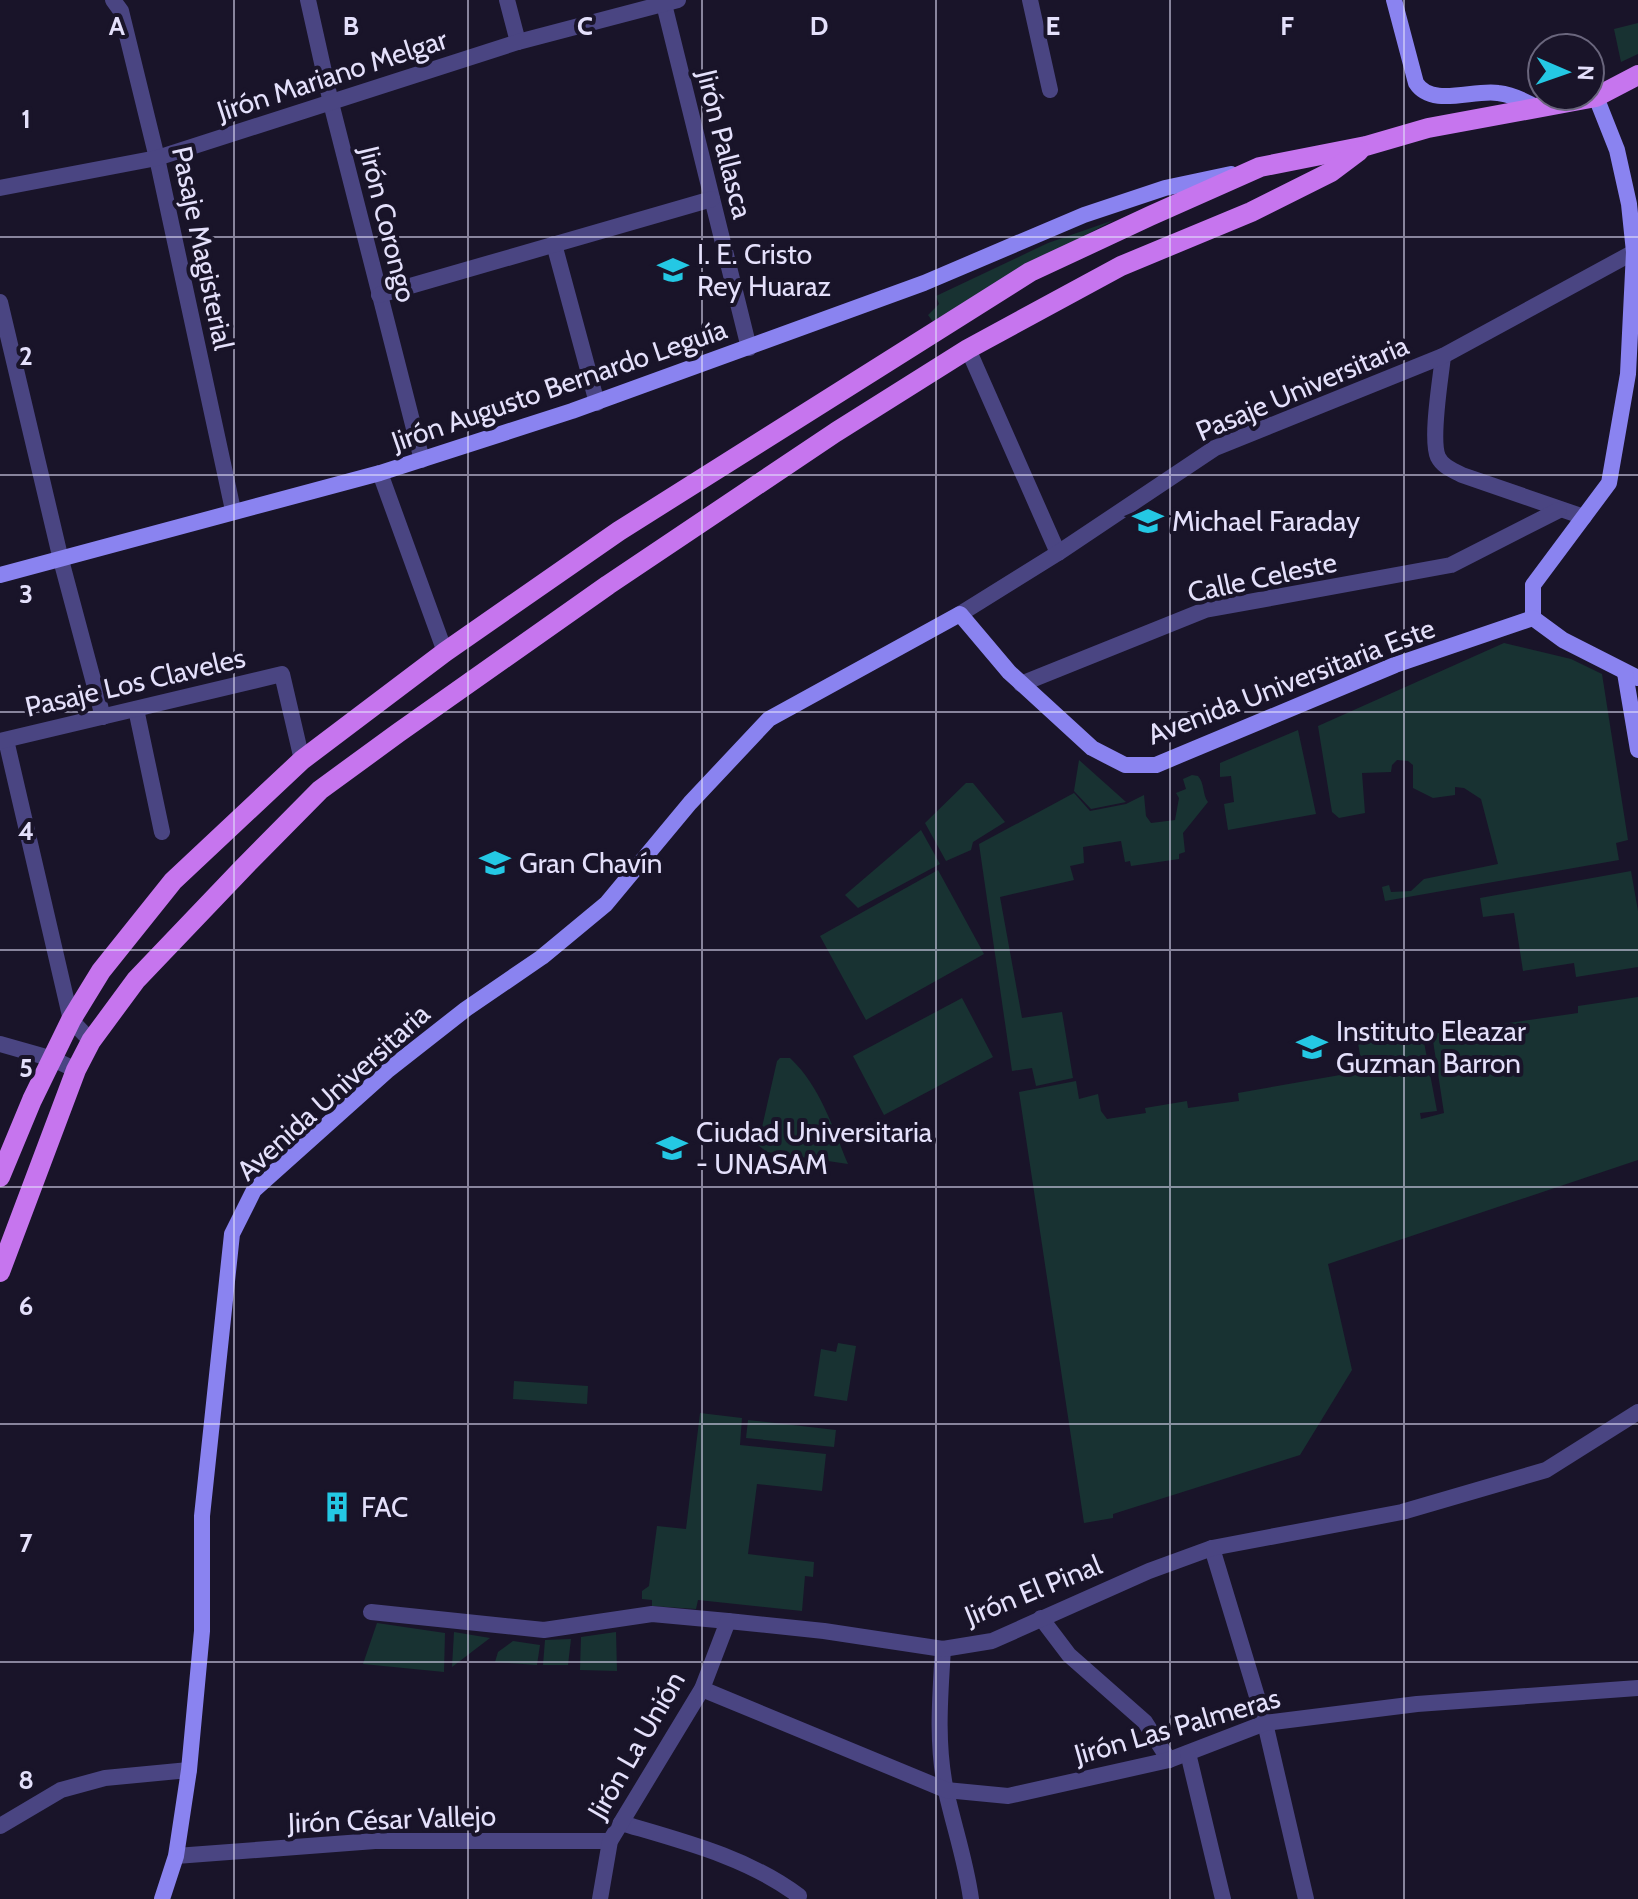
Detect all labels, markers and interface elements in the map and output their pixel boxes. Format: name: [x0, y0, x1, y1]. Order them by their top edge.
text: A: [109, 10, 126, 42]
text: B: [343, 10, 359, 42]
text: C: [577, 10, 593, 42]
text: D: [810, 10, 828, 42]
text: E: [1046, 10, 1060, 42]
text: F: [1280, 10, 1294, 42]
street label: Jirón Mariano Melgar: [212, 22, 451, 129]
north arrow: [1526, 32, 1606, 112]
text: N: [1572, 64, 1599, 81]
street label: Jirón Pallasca: [690, 65, 760, 222]
text: 1: [21, 103, 31, 135]
street label: Jirón Corongo: [352, 141, 424, 306]
street label: Pasaje Magisterial: [165, 143, 241, 353]
place label: I. E. Cristo Rey Huaraz: [697, 237, 831, 303]
school or university icon: I. E. Cristo Rey Huaraz: [656, 253, 690, 287]
street label: Jirón Augusto Bernardo Leguía: [386, 311, 732, 459]
street label: Pasaje Universitaria: [1191, 328, 1414, 448]
text: 2: [19, 340, 33, 372]
school or university icon: Michael Faraday: [1131, 504, 1165, 538]
place label: Michael Faraday: [1172, 504, 1360, 538]
street label: Calle Celeste: [1184, 545, 1340, 609]
text: 3: [19, 578, 33, 610]
street label: Avenida Universitaria Este: [1143, 611, 1439, 751]
street label: Pasaje Los Claveles: [22, 640, 248, 724]
text: 4: [18, 815, 34, 847]
school or university icon: Gran Chavín: [478, 846, 512, 880]
place label: Gran Chavín: [519, 846, 662, 880]
street label: Avenida Universitaria: [230, 996, 437, 1188]
place label: Instituto Eleazar Guzman Barron: [1336, 1014, 1526, 1080]
school or university icon: Instituto Eleazar Guzman Barron: [1295, 1030, 1329, 1064]
text: 5: [19, 1052, 33, 1084]
place label: Ciudad Universitaria - UNASAM: [696, 1115, 933, 1181]
school or university icon: Ciudad Universitaria - UNASAM: [655, 1131, 689, 1165]
text: 6: [19, 1290, 33, 1322]
building icon: FAC: [320, 1490, 354, 1524]
place label: FAC: [361, 1490, 408, 1524]
text: 7: [19, 1527, 33, 1559]
street label: Jirón El Pinal: [959, 1547, 1107, 1633]
street label: Jirón La Unión: [580, 1665, 692, 1826]
street label: Jirón Las Palmeras: [1069, 1680, 1284, 1772]
text: 8: [18, 1764, 34, 1796]
street label: Jirón César Vallejo: [286, 1798, 497, 1840]

